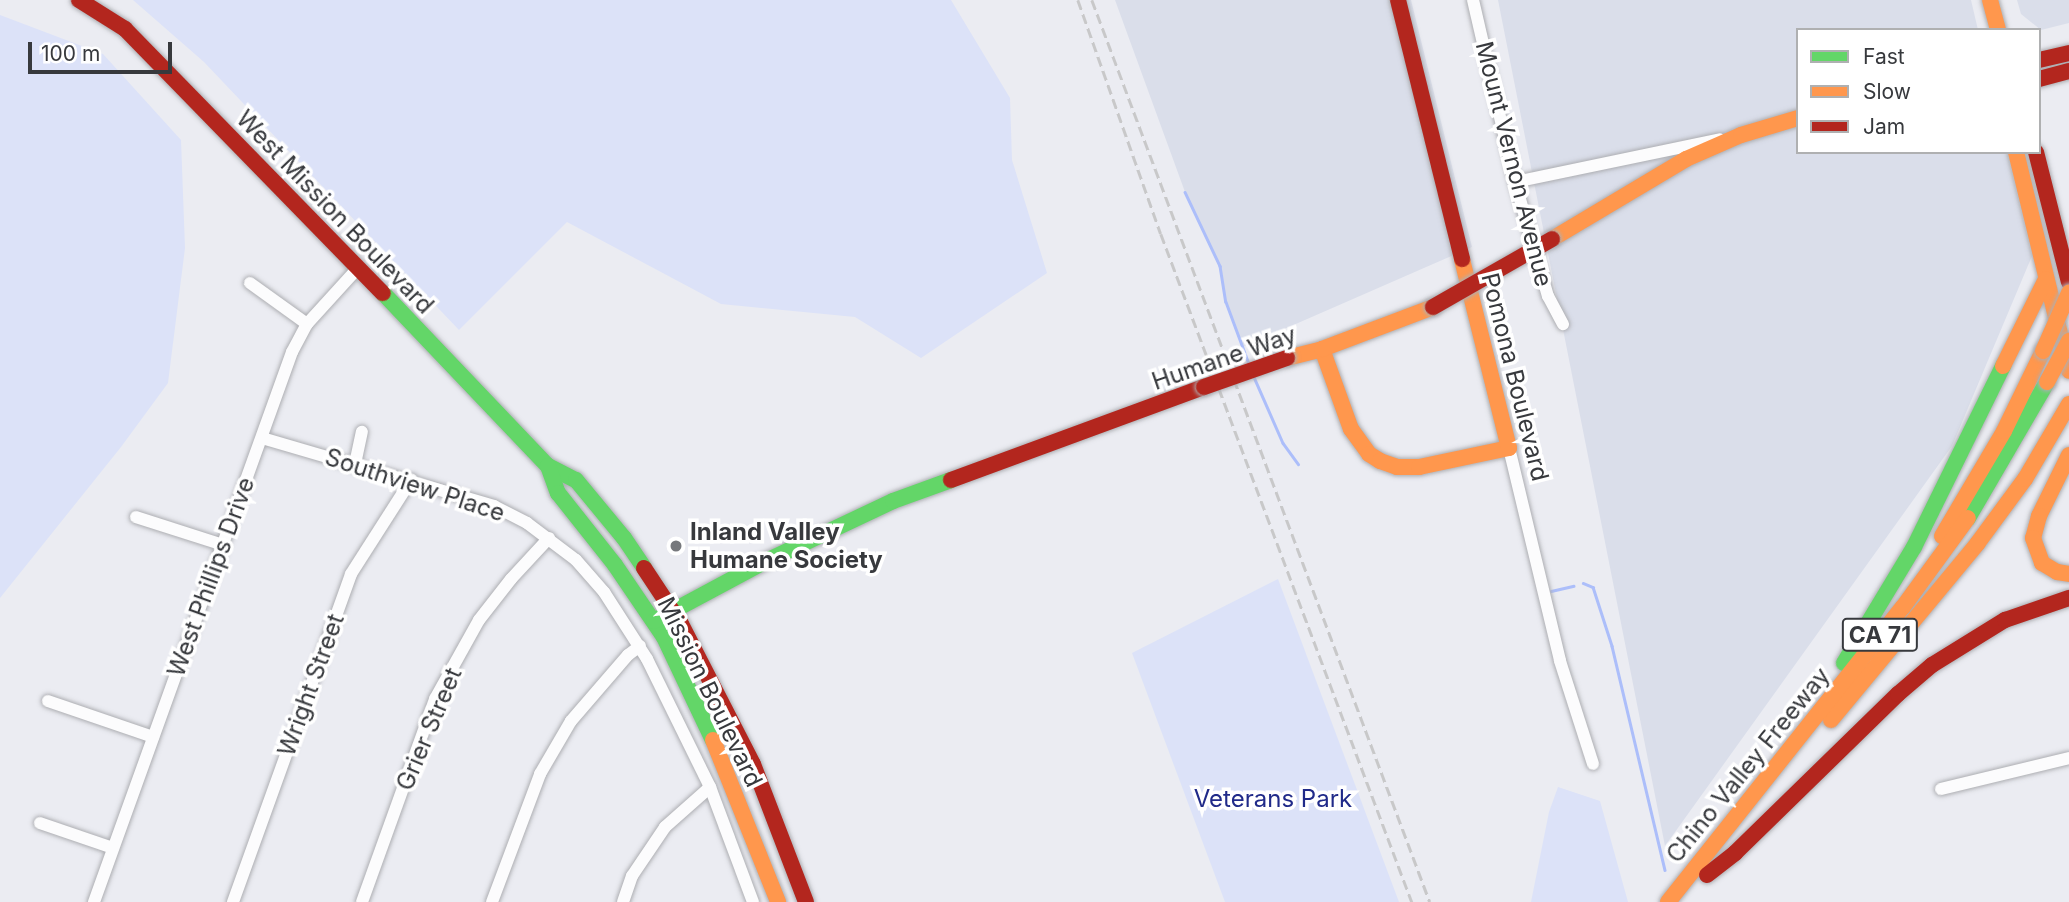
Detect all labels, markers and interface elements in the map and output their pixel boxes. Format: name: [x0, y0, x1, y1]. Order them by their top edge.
scale bar: [32, 28, 175, 72]
legend: [1796, 28, 2041, 154]
street label: Mount Vernon Avenue: [1470, 38, 1558, 290]
text: 100 m: [41, 41, 100, 66]
text: Fast: [1863, 44, 1905, 69]
text: Slow: [1863, 79, 1911, 104]
street label: West Mission Boulevard: [230, 104, 440, 320]
text: Jam: [1863, 114, 1905, 139]
street label: Pomona Boulevard: [1475, 270, 1555, 484]
street label: Humane Way: [1148, 320, 1300, 396]
street label: Southview Place: [322, 442, 508, 528]
street label: West Phillips Drive: [162, 473, 260, 681]
place label: Inland Valley Humane Society: [690, 518, 883, 574]
marker: Inland Valley Humane Society: [668, 538, 684, 554]
street label: Mission Boulevard: [652, 592, 768, 792]
street label: Wright Street: [272, 610, 350, 760]
road number: CA 71: [1842, 615, 1918, 654]
street label: Chino Valley Freeway: [1660, 662, 1836, 868]
street label: Grier Street: [390, 663, 468, 795]
park label: Veterans Park: [1194, 785, 1352, 813]

